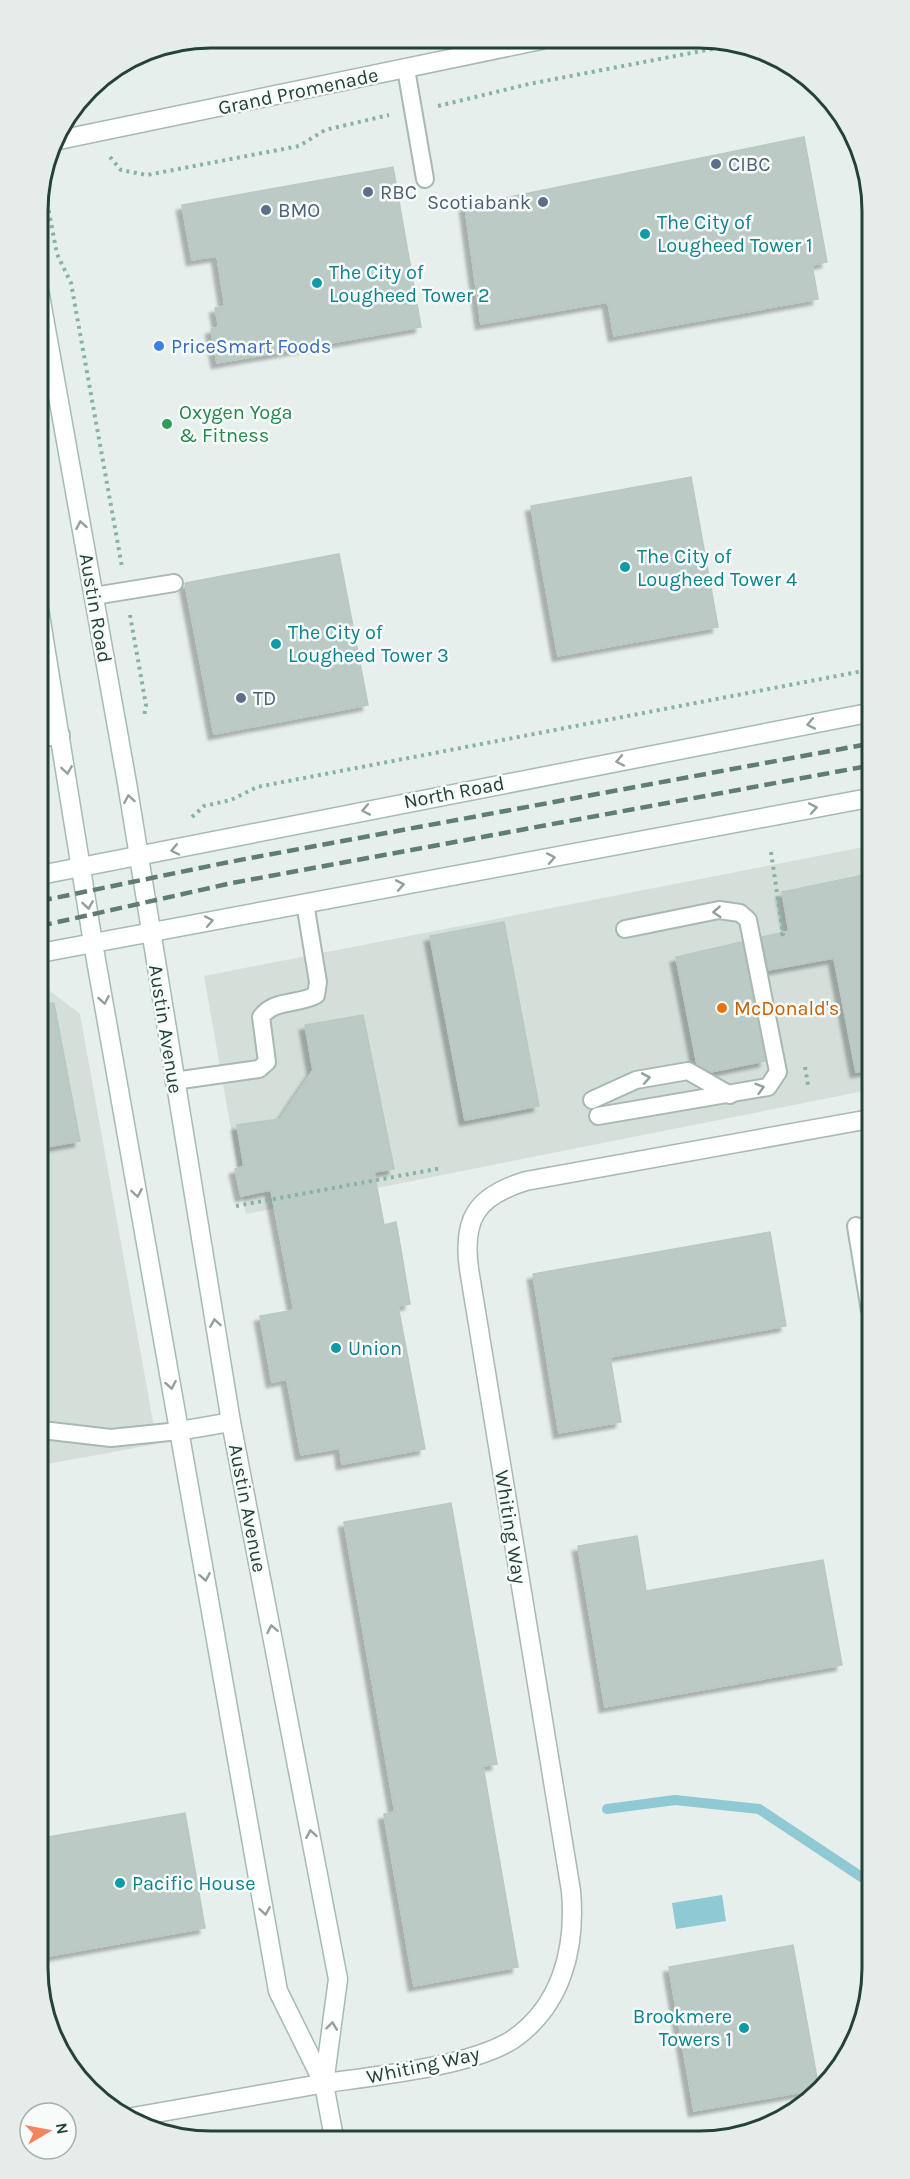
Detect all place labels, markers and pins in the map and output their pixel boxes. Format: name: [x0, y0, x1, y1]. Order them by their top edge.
place label: CIBC: [728, 153, 771, 176]
marker: CIBC: [709, 157, 723, 171]
place label: RBC: [380, 181, 417, 204]
marker: RBC: [361, 185, 375, 199]
place label: Scotiabank: [427, 191, 531, 214]
marker: Scotiabank: [536, 195, 550, 209]
place label: BMO: [278, 199, 320, 222]
marker: BMO: [259, 203, 273, 217]
place label: The City of Lougheed Tower 1: [657, 211, 813, 257]
marker: The City of Lougheed Tower 1: [638, 227, 652, 241]
place label: The City of Lougheed Tower 2: [329, 261, 490, 307]
marker: The City of Lougheed Tower 2: [310, 276, 324, 290]
place label: PriceSmart Foods: [171, 335, 331, 358]
marker: PriceSmart Foods: [152, 339, 166, 353]
place label: Oxygen Yoga & Fitness: [179, 401, 293, 447]
marker: Oxygen Yoga & Fitness: [160, 417, 174, 431]
place label: The City of Lougheed Tower 4: [637, 545, 797, 591]
marker: The City of Lougheed Tower 4: [618, 560, 632, 574]
place label: The City of Lougheed Tower 3: [288, 621, 449, 667]
marker: The City of Lougheed Tower 3: [269, 637, 283, 651]
place label: TD: [253, 687, 276, 710]
marker: TD: [234, 691, 248, 705]
place label: McDonald's: [734, 997, 839, 1020]
marker: McDonald's: [715, 1001, 729, 1015]
place label: Union: [348, 1337, 402, 1360]
marker: Union: [329, 1341, 343, 1355]
place label: Pacific House: [132, 1872, 255, 1895]
marker: Pacific House: [113, 1876, 127, 1890]
place label: Brookmere Towers 1: [633, 2005, 732, 2051]
marker: Brookmere Towers 1: [737, 2021, 751, 2035]

